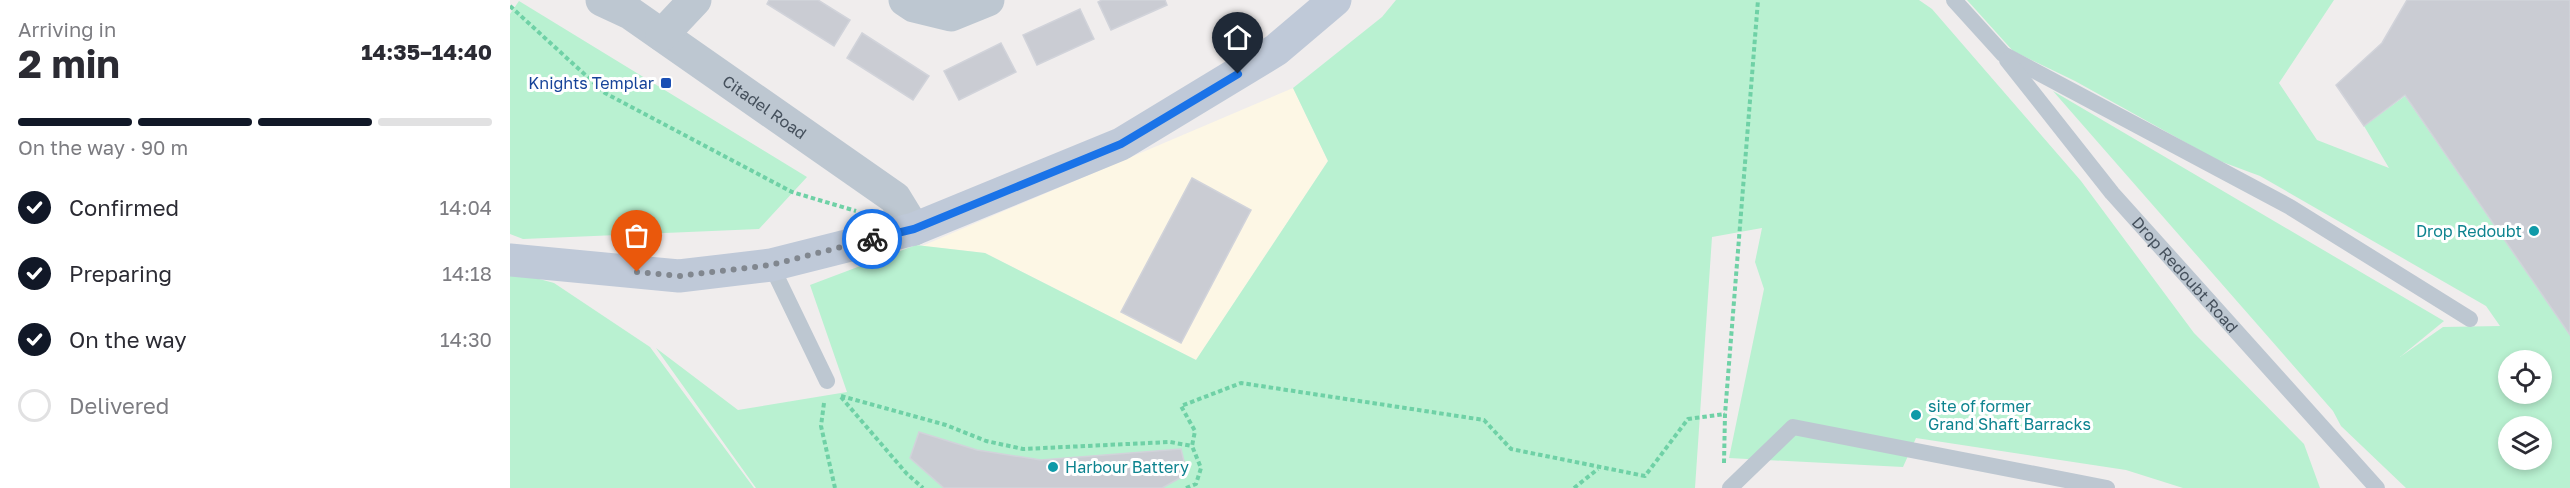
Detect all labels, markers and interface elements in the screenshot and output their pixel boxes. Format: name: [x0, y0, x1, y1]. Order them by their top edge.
pin: [1212, 12, 1263, 74]
text: Arriving in: [18, 17, 116, 41]
icon: home: [1221, 21, 1254, 54]
text: 14:35–14:40: [361, 38, 492, 65]
text: 2 min: [18, 40, 120, 87]
street label: Citadel Road: [719, 71, 811, 143]
place label: Knights Templar: [528, 73, 654, 93]
marker: Knights Templar: [659, 76, 673, 90]
text: On the way · 90 m: [18, 135, 188, 159]
icon: check: [18, 191, 51, 224]
text: Confirmed: [69, 194, 179, 221]
text: 14:04: [440, 195, 492, 219]
courier: [842, 209, 902, 269]
pin: [611, 210, 662, 272]
street label: Drop Redoubt Road: [2128, 212, 2243, 337]
icon: bag: [620, 219, 653, 252]
place label: Drop Redoubt: [2416, 221, 2522, 241]
icon: bike: [856, 223, 889, 256]
marker: Drop Redoubt: [2527, 224, 2541, 238]
icon: check: [18, 257, 51, 290]
text: Preparing: [69, 260, 172, 287]
text: 14:18: [442, 261, 492, 285]
icon: check: [18, 323, 51, 356]
text: On the way: [69, 326, 187, 353]
text: 14:30: [440, 327, 492, 351]
map controls: [2498, 350, 2552, 470]
button: locate: [2498, 350, 2552, 404]
text: Delivered: [69, 392, 169, 419]
place label: site of former Grand Shaft Barracks: [1928, 396, 2091, 434]
marker: site of former Grand Shaft Barracks: [1909, 408, 1923, 422]
button: layers: [2498, 416, 2552, 470]
place label: Harbour Battery: [1065, 457, 1189, 477]
marker: Harbour Battery: [1046, 460, 1060, 474]

